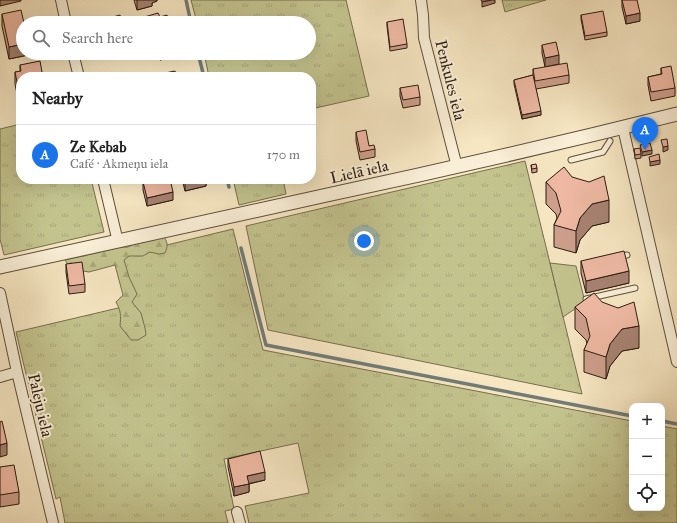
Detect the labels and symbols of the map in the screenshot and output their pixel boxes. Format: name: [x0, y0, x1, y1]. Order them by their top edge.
street label: Penkules iela: [431, 38, 470, 123]
pin: A: [632, 117, 658, 150]
street label: Lielā iela: [328, 155, 390, 187]
your location: [354, 231, 374, 251]
street label: Paleju iela: [24, 372, 57, 439]

